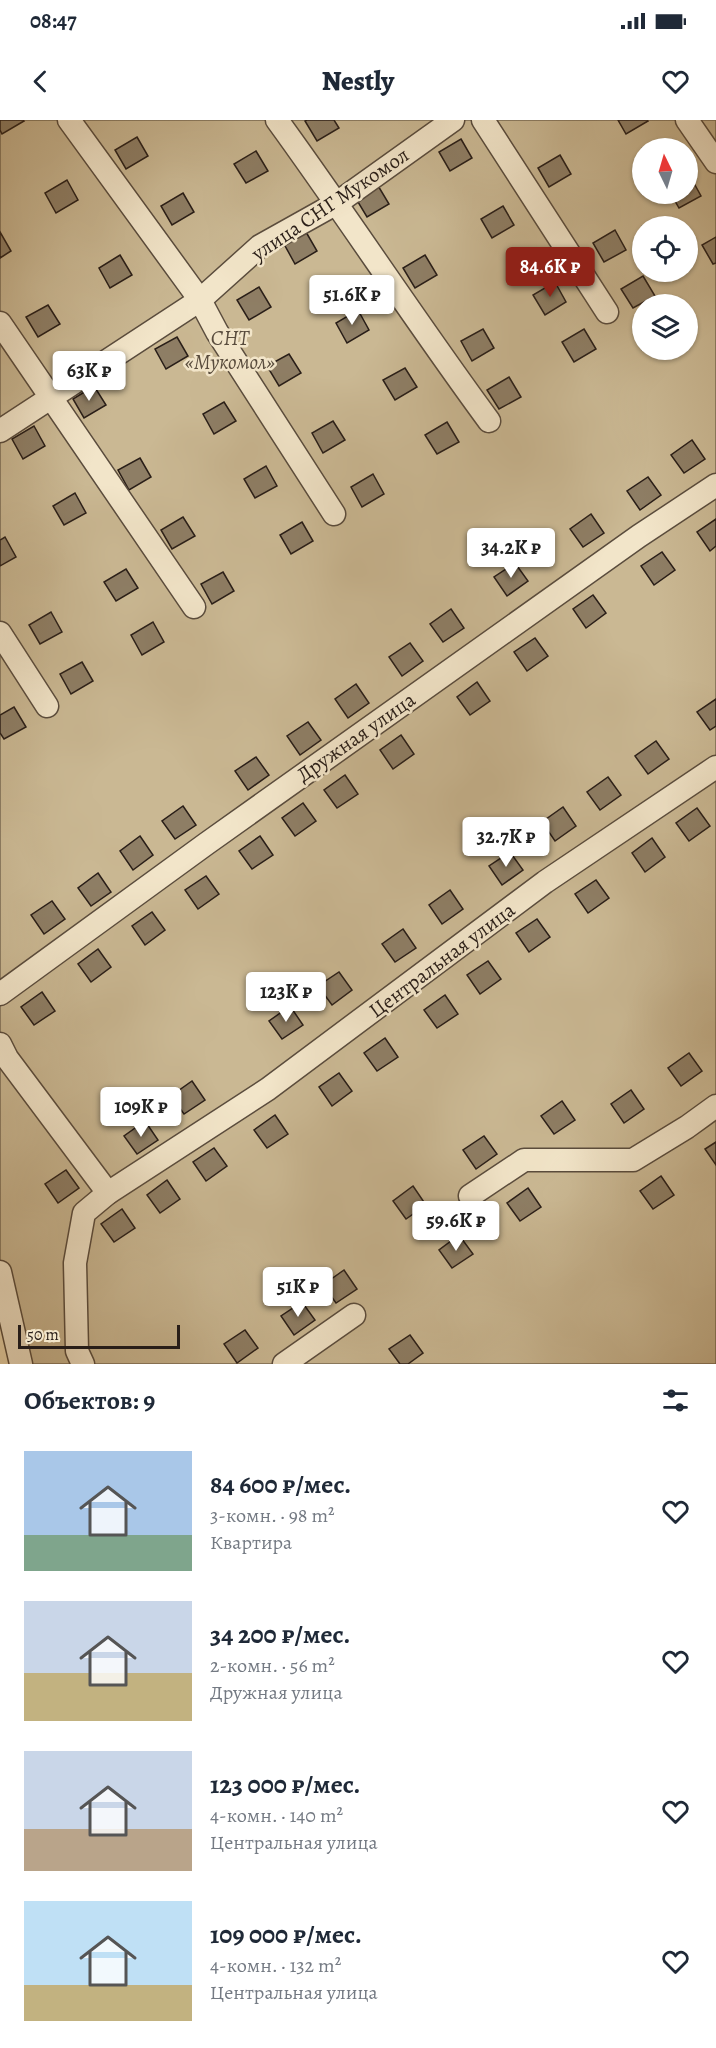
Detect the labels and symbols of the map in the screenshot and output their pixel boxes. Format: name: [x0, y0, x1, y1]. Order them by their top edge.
north arrow: [632, 138, 698, 204]
street label: улица СНГ Мукомол: [245, 141, 414, 268]
pin: 84.6K ₽: [495, 247, 605, 298]
pin: 51.6K ₽: [297, 275, 407, 326]
park label: СНТ «Мукомол»: [185, 324, 275, 376]
pin: 63K ₽: [47, 351, 131, 402]
pin: 34.2K ₽: [456, 528, 566, 579]
street label: Дружная улица: [291, 685, 421, 788]
pin: 32.7K ₽: [451, 817, 561, 868]
street label: Центральная улица: [363, 896, 521, 1024]
pin: 123K ₽: [237, 972, 335, 1023]
pin: 109K ₽: [92, 1087, 190, 1138]
pin: 59.6K ₽: [401, 1201, 511, 1252]
pin: 51K ₽: [256, 1267, 340, 1318]
scale bar: [18, 1322, 180, 1350]

